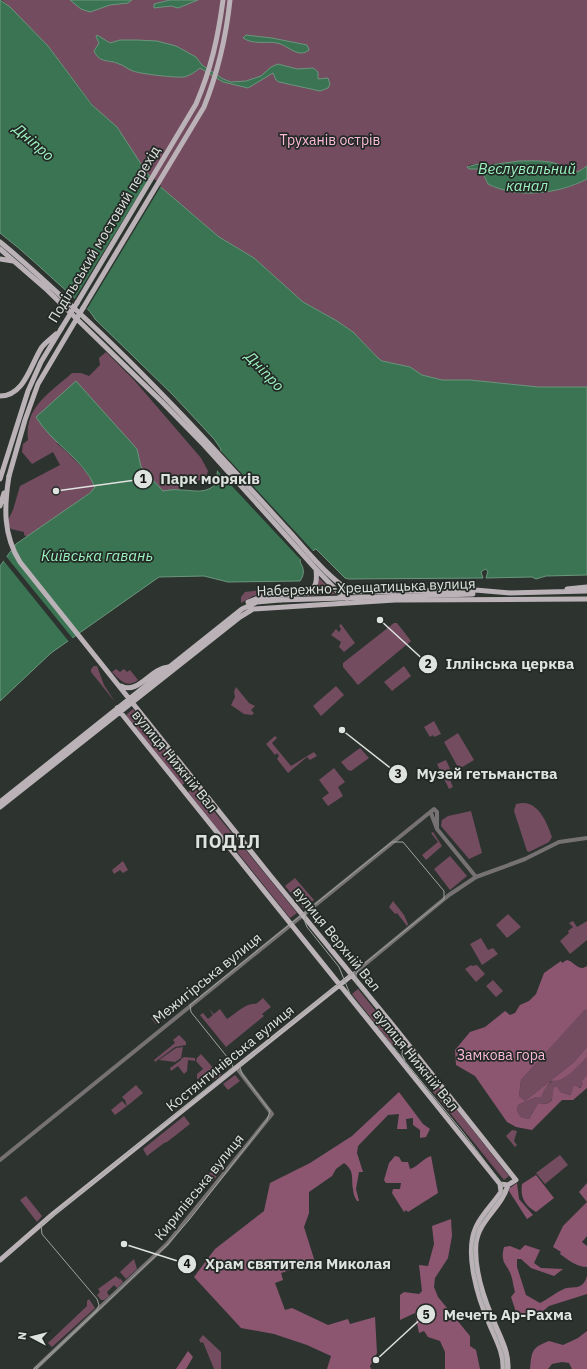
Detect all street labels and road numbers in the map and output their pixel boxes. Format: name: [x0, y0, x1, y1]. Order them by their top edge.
street label: Подільський мостовий перехід: [44, 142, 164, 326]
street label: Набережно-Хрещатицька вулиця: [256, 574, 476, 600]
street label: вулиця Нижній Вал: [128, 706, 222, 816]
street label: вулиця Верхній Вал: [289, 883, 385, 995]
street label: Межигірська вулиця: [149, 929, 265, 1027]
street label: Костянтинівська вулиця: [162, 1001, 298, 1115]
street label: вулиця Нижній Вал: [369, 1005, 463, 1115]
street label: Кирилівська вулиця: [150, 1130, 248, 1244]

